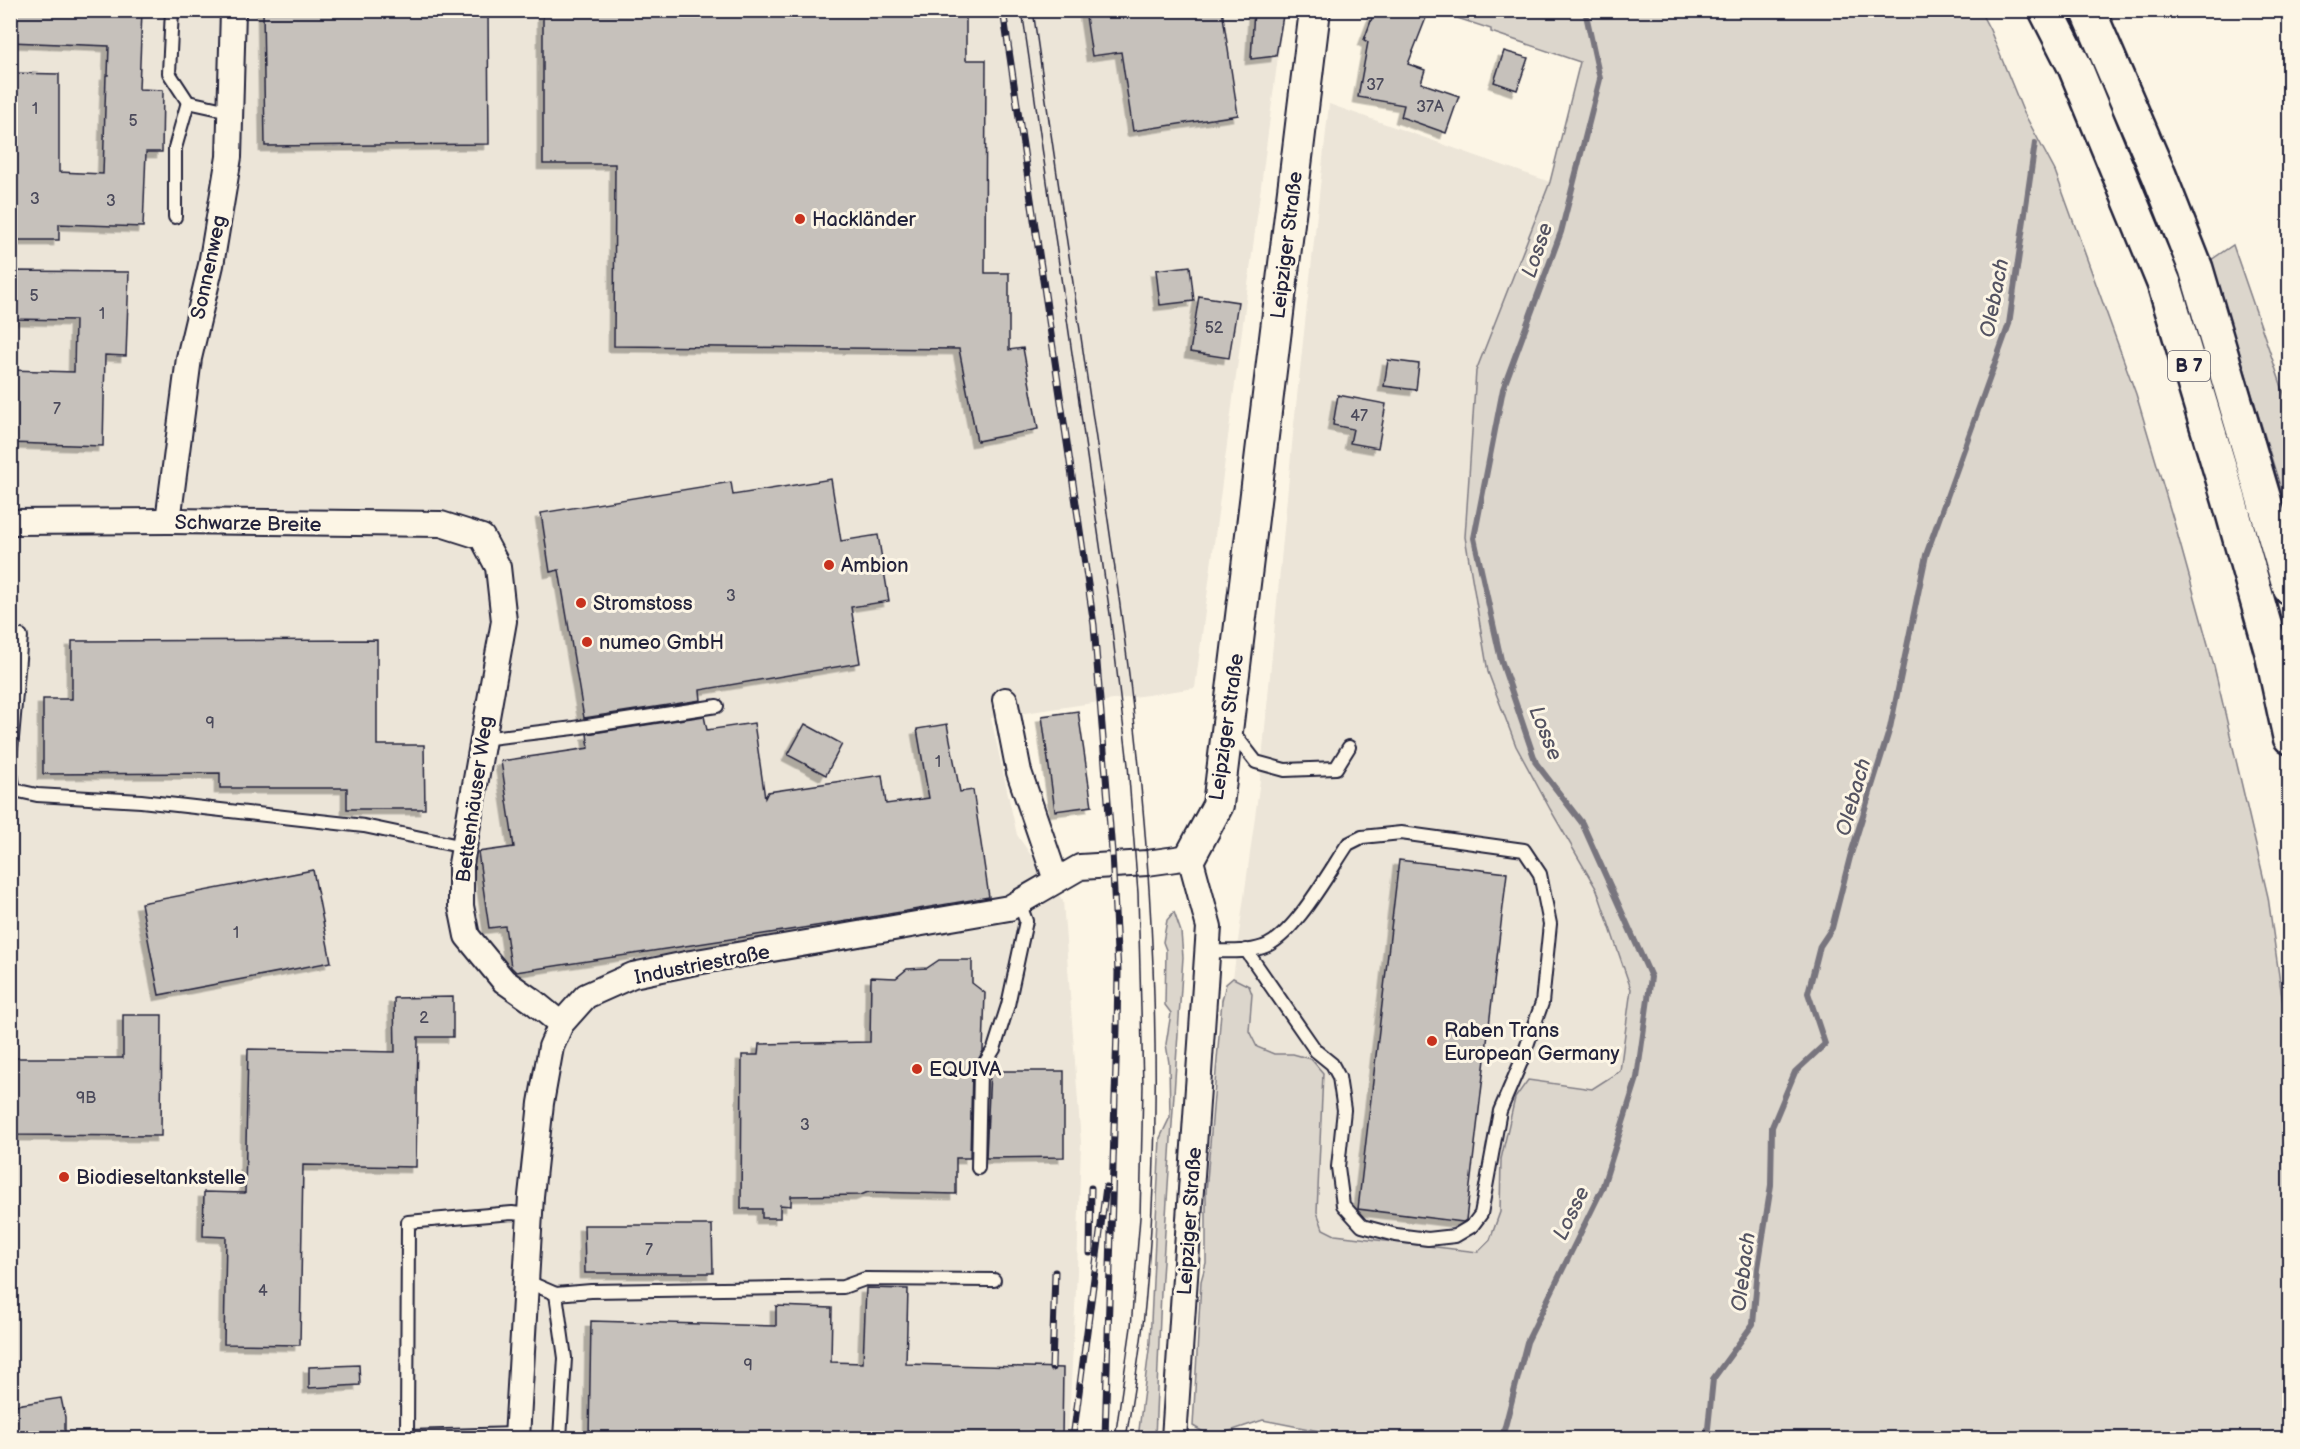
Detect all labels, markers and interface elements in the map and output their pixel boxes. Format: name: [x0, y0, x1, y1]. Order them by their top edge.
house number: 37: [1366, 76, 1384, 95]
house number: 37A: [1416, 98, 1444, 117]
house number: 1: [32, 100, 38, 119]
house number: 5: [128, 112, 138, 131]
street label: Leipziger Straße: [1266, 170, 1308, 320]
house number: 3: [30, 190, 40, 209]
house number: 3: [106, 192, 116, 211]
place label: Hackländer: [812, 208, 917, 232]
marker: Hackländer: [793, 212, 807, 226]
street label: Sonnenweg: [186, 213, 232, 321]
water label: Losse: [1516, 219, 1558, 281]
water label: Olebach: [1975, 256, 2014, 340]
house number: 5: [29, 287, 39, 306]
house number: 1: [99, 305, 105, 324]
house number: 52: [1205, 319, 1224, 338]
road number: B 7: [2168, 351, 2210, 381]
house number: 7: [53, 400, 61, 419]
house number: 47: [1350, 407, 1368, 426]
street label: Schwarze Breite: [174, 511, 322, 537]
place label: Ambion: [841, 554, 909, 578]
marker: Ambion: [822, 558, 836, 572]
house number: 3: [726, 587, 736, 606]
place label: Stromstoss: [593, 592, 693, 616]
marker: Stromstoss: [574, 596, 588, 610]
place label: numeo GmbH: [599, 631, 724, 655]
marker: numeo GmbH: [580, 635, 594, 649]
street label: Leipziger Straße: [1205, 652, 1249, 802]
water label: Losse: [1523, 702, 1568, 764]
house number: 9: [205, 714, 215, 733]
street label: Bettenhäuser Weg: [451, 714, 499, 884]
house number: 1: [935, 753, 941, 772]
water label: Olebach: [1830, 755, 1877, 839]
house number: 1: [233, 924, 239, 943]
street label: Industriestraße: [633, 940, 772, 990]
house number: 2: [419, 1009, 429, 1028]
place label: Raben Trans European Germany: [1444, 1019, 1620, 1066]
marker: Raben Trans European Germany: [1425, 1034, 1439, 1048]
place label: EQUIVA: [929, 1058, 1002, 1082]
marker: EQUIVA: [910, 1062, 924, 1076]
house number: 9B: [76, 1089, 96, 1108]
house number: 3: [800, 1116, 810, 1135]
street label: Leipziger Straße: [1173, 1146, 1207, 1296]
place label: Biodieseltankstelle: [76, 1166, 246, 1190]
marker: Biodieseltankstelle: [57, 1170, 71, 1184]
water label: Losse: [1548, 1182, 1595, 1244]
water label: Olebach: [1726, 1230, 1761, 1313]
house number: 7: [645, 1241, 653, 1260]
house number: 4: [258, 1282, 268, 1301]
house number: 9: [743, 1356, 753, 1375]

